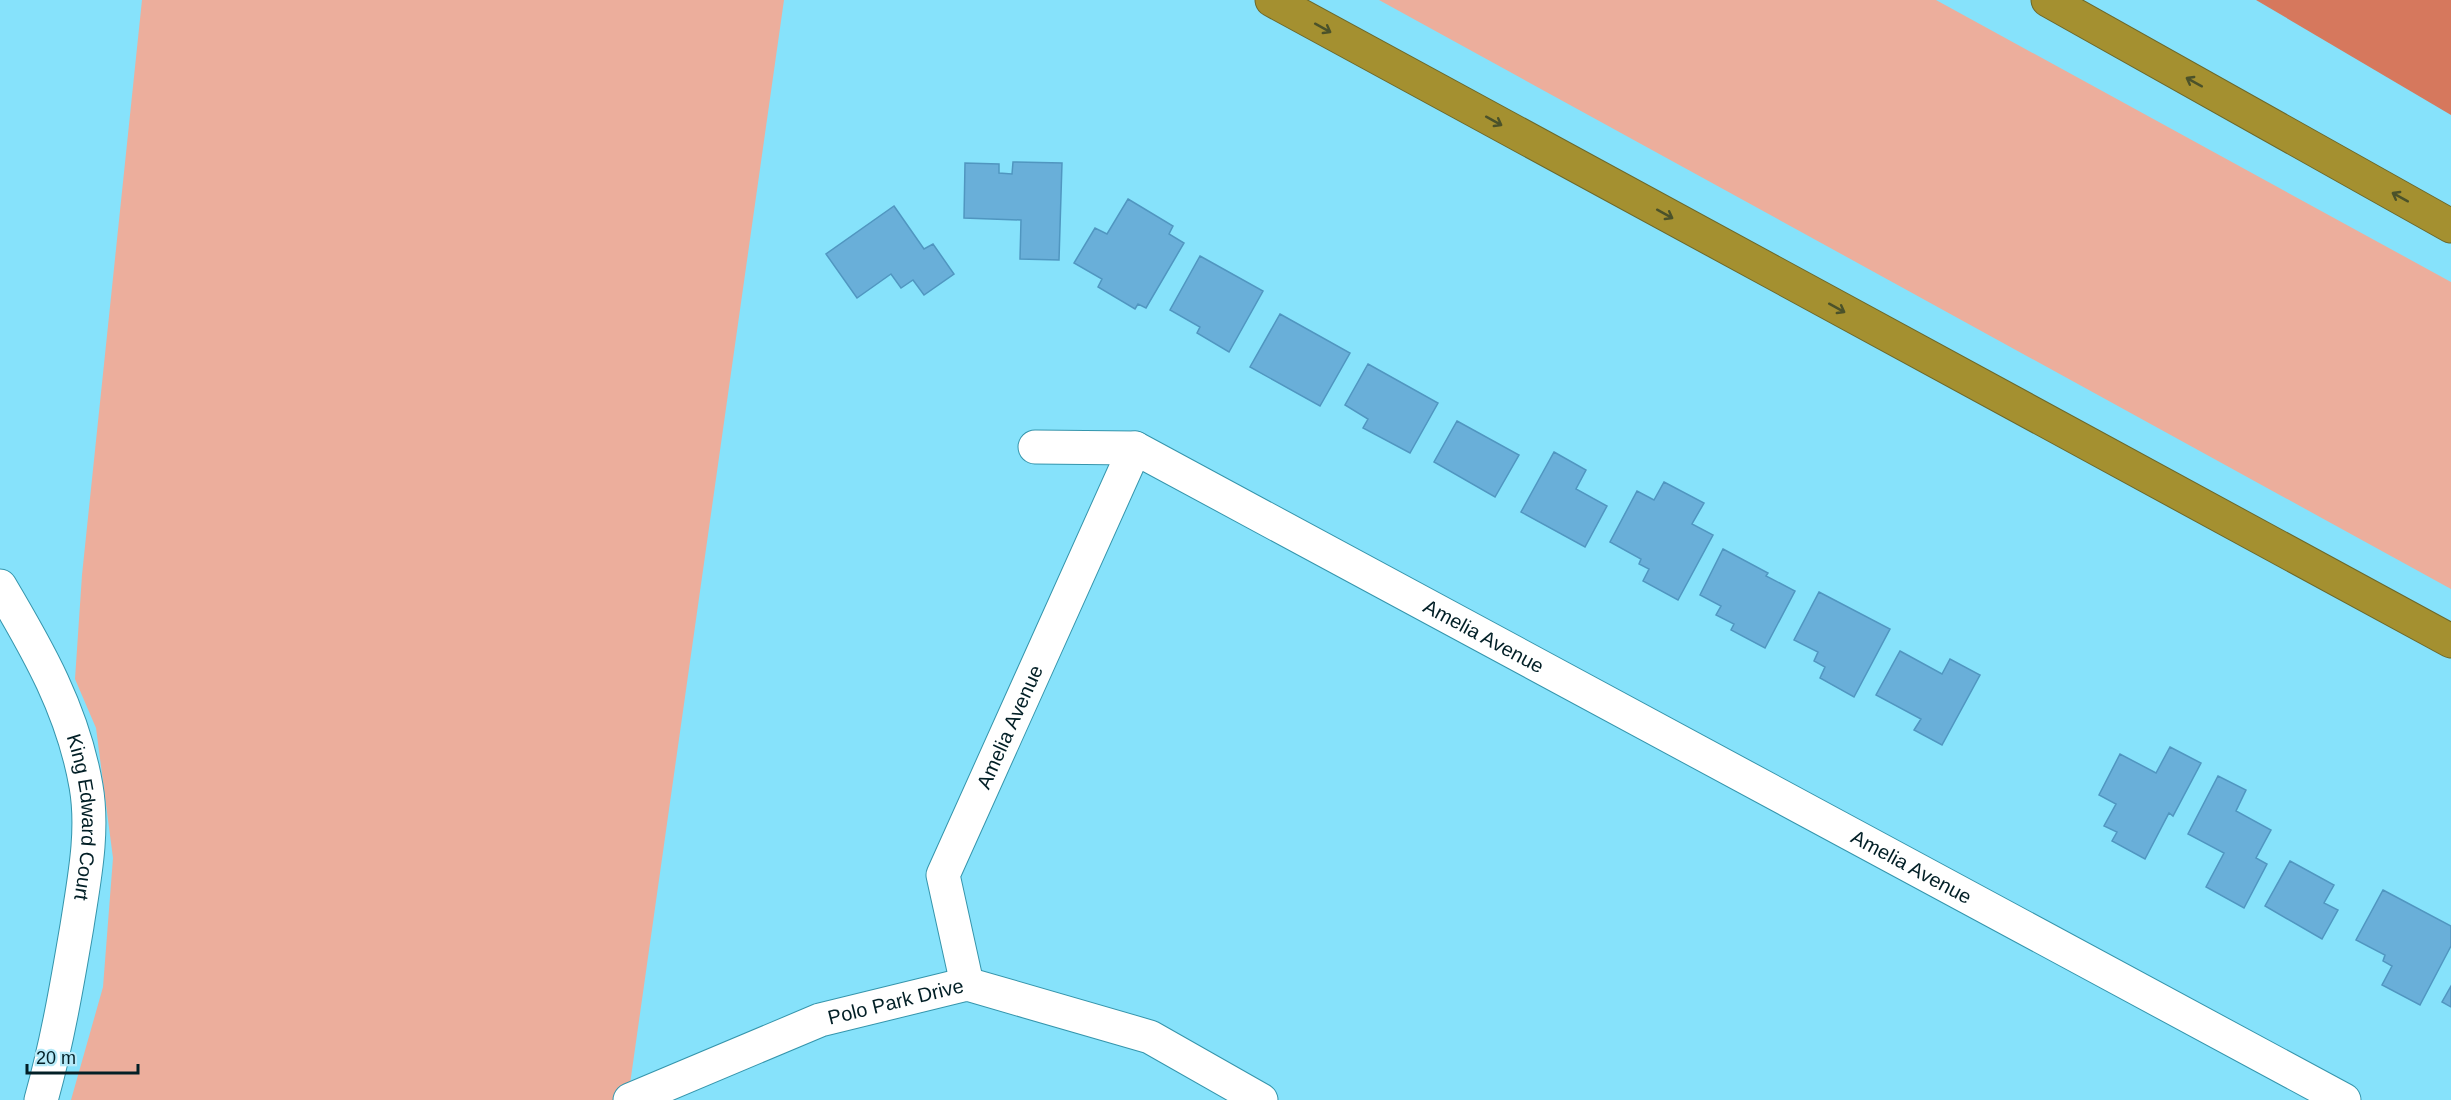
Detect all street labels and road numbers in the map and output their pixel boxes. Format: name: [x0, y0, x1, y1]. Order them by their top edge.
street label: Amelia Avenue: [1420, 595, 1548, 677]
street label: Amelia Avenue: [972, 662, 1047, 792]
street label: King Edward Court: [63, 731, 100, 903]
street label: Amelia Avenue: [1848, 825, 1975, 908]
street label: Polo Park Drive: [825, 974, 966, 1029]

